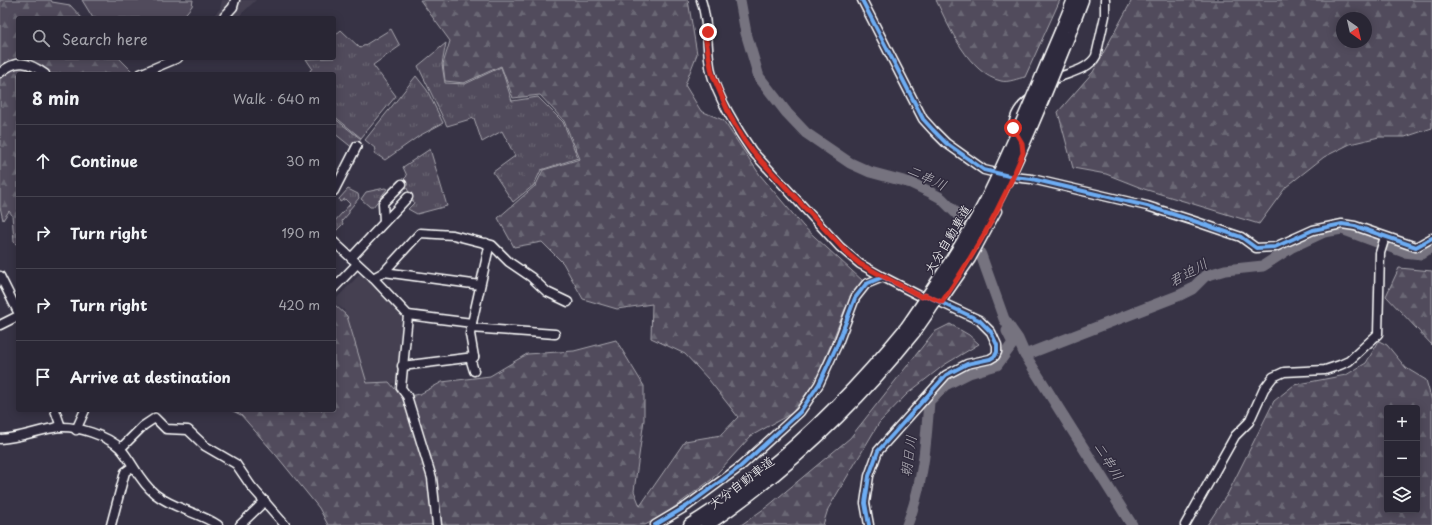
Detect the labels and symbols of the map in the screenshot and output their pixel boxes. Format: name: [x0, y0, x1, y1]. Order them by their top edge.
north arrow: [1336, 12, 1372, 48]
route end: [699, 23, 717, 41]
route start: [1004, 119, 1022, 137]
water label: 二串川: [904, 159, 950, 195]
street label: 大分自動車道: [919, 201, 975, 277]
water label: 君迫川: [1165, 253, 1211, 291]
water label: 朝日川: [895, 434, 921, 478]
water label: 二串川: [1089, 438, 1129, 484]
street label: 大分自動車道: [704, 451, 778, 513]

